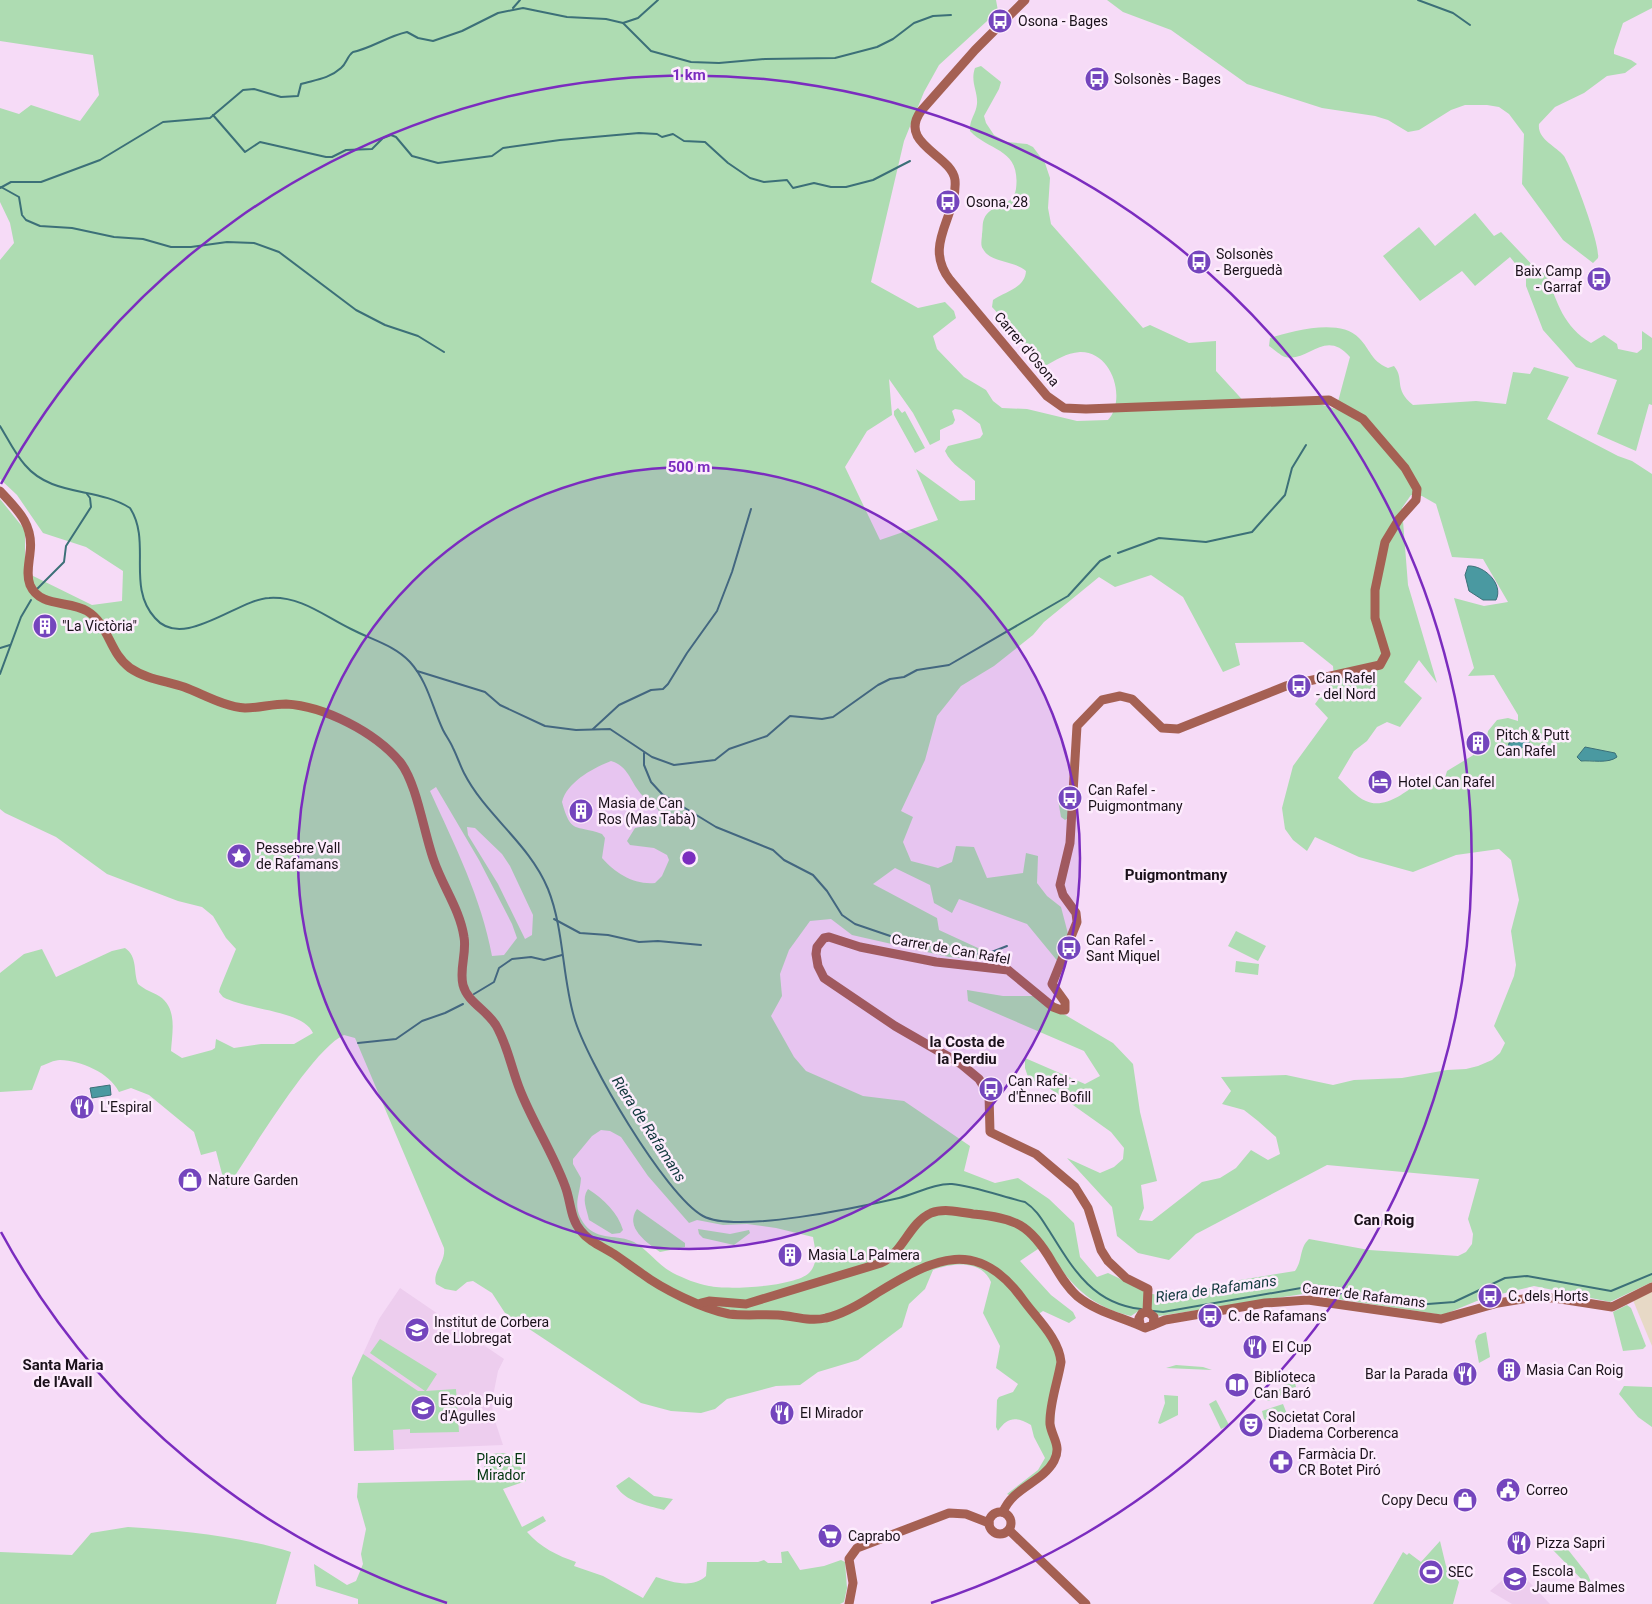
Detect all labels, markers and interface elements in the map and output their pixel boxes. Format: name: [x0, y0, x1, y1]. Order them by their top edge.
bus stop icon: Osona - Bages: [987, 8, 1013, 34]
place label: Osona - Bages: [1018, 13, 1108, 29]
text: 1 km: [672, 66, 706, 84]
bus stop icon: Solsonès - Bages: [1084, 66, 1110, 92]
place label: Solsonès - Bages: [1114, 71, 1221, 87]
bus stop icon: Osona, 28: [935, 189, 961, 215]
place label: Osona, 28: [966, 194, 1028, 210]
place label: Solsonès - Berguedà: [1216, 246, 1283, 278]
bus stop icon: Solsonès - Berguedà: [1186, 249, 1212, 275]
place label: Baix Camp - Garraf: [1515, 263, 1582, 295]
bus stop icon: Baix Camp - Garraf: [1586, 266, 1612, 292]
street label: Carrer d'Osona: [991, 309, 1063, 389]
text: 500 m: [668, 458, 710, 476]
building icon: "La Victòria": [32, 613, 58, 639]
place label: "La Victòria": [62, 618, 137, 634]
place label: Can Rafel - del Nord: [1316, 670, 1376, 702]
bus stop icon: Can Rafel - del Nord: [1286, 673, 1312, 699]
place label: Pitch & Putt Can Rafel: [1496, 727, 1570, 759]
building icon: Pitch & Putt Can Rafel: [1465, 730, 1491, 756]
hotel icon: Hotel Can Rafel: [1367, 769, 1393, 795]
place label: Hotel Can Rafel: [1398, 774, 1495, 790]
place label: Can Rafel - Puigmontmany: [1088, 782, 1183, 814]
bus stop icon: Can Rafel - Puigmontmany: [1057, 785, 1083, 811]
place label: Masia de Can Ros (Mas Tabà): [598, 795, 696, 828]
building icon: Masia de Can Ros (Mas Tabà): [568, 798, 594, 824]
place label: Pessebre Vall de Rafamans: [256, 840, 340, 872]
place icon: Pessebre Vall de Rafamans: [226, 843, 252, 869]
centre of rings: [680, 849, 698, 867]
district label: Puigmontmany: [1125, 866, 1228, 884]
street label: Carrer de Can Rafel: [890, 931, 1012, 967]
place label: Can Rafel - Sant Miquel: [1086, 932, 1160, 964]
bus stop icon: Can Rafel - Sant Miquel: [1056, 935, 1082, 961]
district label: la Costa de la Perdiu: [929, 1033, 1005, 1068]
water label: Riera de Rafamans: [608, 1073, 690, 1185]
place label: Can Rafel - d'Ènnec Bofill: [1008, 1073, 1091, 1105]
bus stop icon: Can Rafel - d'Ènnec Bofill: [978, 1076, 1004, 1102]
restaurant icon: L'Espiral: [69, 1094, 95, 1120]
place label: L'Espiral: [100, 1099, 152, 1115]
shop icon: Nature Garden: [177, 1167, 203, 1193]
place label: Nature Garden: [208, 1172, 298, 1188]
district label: Can Roig: [1354, 1211, 1414, 1229]
building icon: Masia La Palmera: [777, 1242, 803, 1268]
place label: Masia La Palmera: [808, 1247, 920, 1263]
water label: Riera de Rafamans: [1154, 1272, 1278, 1306]
street label: Carrer de Rafamans: [1301, 1279, 1427, 1311]
bus stop icon: C. dels Horts: [1477, 1283, 1503, 1309]
place label: C. dels Horts: [1508, 1288, 1589, 1304]
bus stop icon: C. de Rafamans: [1197, 1303, 1223, 1329]
place label: C. de Rafamans: [1228, 1308, 1327, 1324]
place label: Institut de Corbera de Llobregat: [434, 1314, 549, 1346]
school or university icon: Institut de Corbera de Llobregat: [404, 1317, 430, 1343]
restaurant icon: El Cup: [1242, 1334, 1268, 1360]
place label: El Cup: [1272, 1339, 1312, 1355]
district label: Santa Maria de l'Avall: [22, 1356, 104, 1391]
building icon: Masia Can Roig: [1496, 1357, 1522, 1383]
restaurant icon: Bar la Parada: [1452, 1361, 1478, 1387]
place label: Masia Can Roig: [1526, 1362, 1623, 1378]
place label: Bar la Parada: [1365, 1366, 1448, 1382]
place label: Biblioteca Can Baró: [1254, 1369, 1316, 1401]
library icon: Biblioteca Can Baró: [1224, 1372, 1250, 1398]
place label: Escola Puig d'Agulles: [440, 1392, 513, 1424]
school or university icon: Escola Puig d'Agulles: [410, 1395, 436, 1421]
restaurant icon: El Mirador: [769, 1400, 795, 1426]
place label: El Mirador: [800, 1405, 863, 1421]
place label: Societat Coral Diadema Corberenca: [1268, 1409, 1399, 1441]
theatre icon: Societat Coral Diadema Corberenca: [1238, 1412, 1264, 1438]
place label: Farmàcia Dr. CR Botet Piró: [1298, 1446, 1381, 1478]
pharmacy icon: Farmàcia Dr. CR Botet Piró: [1268, 1449, 1294, 1475]
park label: Plaça El Mirador: [476, 1451, 526, 1483]
public building icon: Correo: [1495, 1477, 1521, 1503]
place label: Correo: [1526, 1482, 1568, 1498]
shop icon: Copy Decu: [1452, 1487, 1478, 1513]
place label: Copy Decu: [1381, 1492, 1448, 1508]
supermarket icon: Caprabo: [817, 1523, 843, 1549]
place label: Caprabo: [848, 1528, 901, 1544]
restaurant icon: Pizza Sapri: [1506, 1530, 1532, 1556]
place label: Pizza Sapri: [1536, 1535, 1605, 1551]
sports icon: SEC: [1418, 1559, 1444, 1585]
place label: Escola Jaume Balmes: [1532, 1563, 1625, 1595]
place label: SEC: [1448, 1564, 1473, 1580]
school or university icon: Escola Jaume Balmes: [1502, 1566, 1528, 1592]

